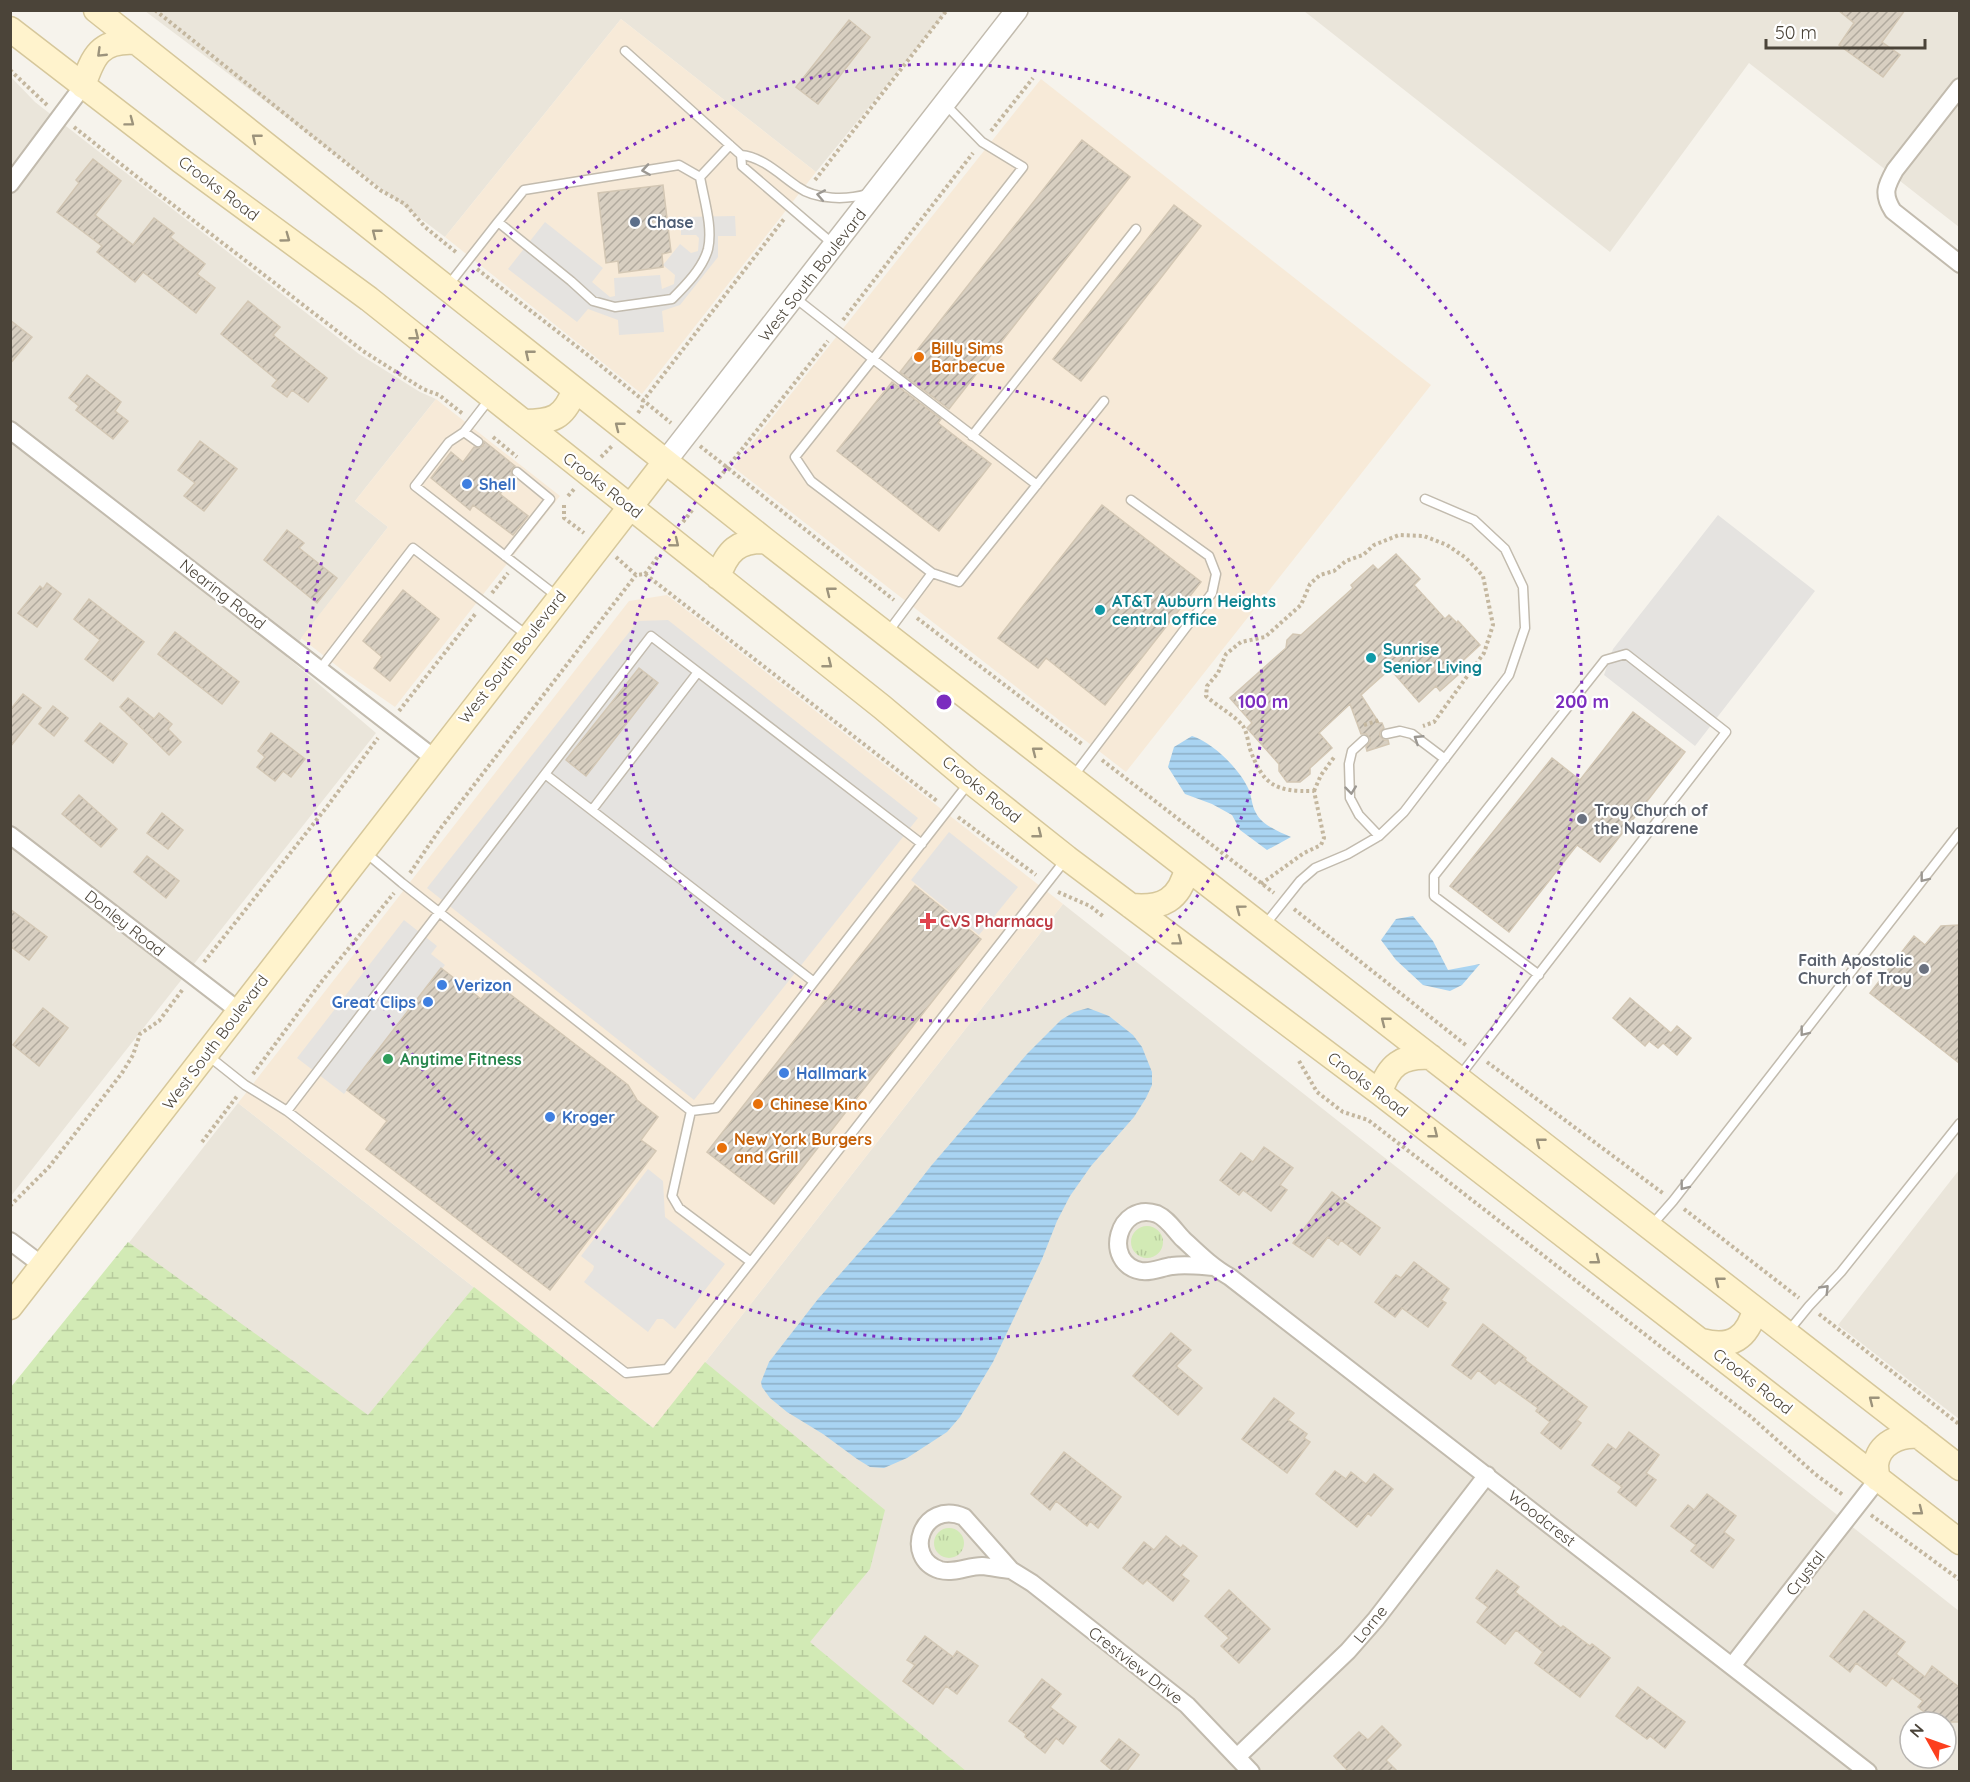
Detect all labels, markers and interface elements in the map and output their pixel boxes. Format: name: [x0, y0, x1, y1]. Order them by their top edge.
scale bar: [1766, 12, 1925, 50]
text: 50 m: [1775, 21, 1817, 44]
one-way arrow: [97, 46, 107, 57]
one-way arrow: [123, 114, 134, 125]
one-way arrow: [252, 134, 263, 145]
street label: Crooks Road: [175, 151, 263, 225]
one-way arrow: [641, 163, 651, 176]
one-way arrow: [816, 189, 826, 202]
street label: West South Boulevard: [754, 204, 870, 346]
place label: Chase: [647, 212, 694, 232]
marker: Chase: [628, 215, 642, 229]
one-way arrow: [372, 229, 383, 240]
one-way arrow: [280, 231, 291, 242]
one-way arrow: [408, 328, 419, 339]
place label: Billy Sims Barbecue: [931, 338, 1005, 376]
one-way arrow: [524, 350, 535, 361]
marker: Billy Sims Barbecue: [912, 350, 926, 364]
one-way arrow: [615, 423, 626, 434]
street label: Crooks Road: [559, 448, 647, 522]
place label: Shell: [479, 474, 516, 494]
marker: Shell: [460, 477, 474, 491]
one-way arrow: [668, 535, 679, 546]
street label: Nearing Road: [176, 554, 270, 634]
street label: West South Boulevard: [454, 586, 570, 728]
one-way arrow: [826, 587, 837, 598]
place label: AT&T Auburn Heights central office: [1112, 591, 1276, 629]
marker: AT&T Auburn Heights central office: [1093, 603, 1107, 617]
place label: Sunrise Senior Living: [1383, 639, 1482, 677]
marker: Sunrise Senior Living: [1364, 651, 1378, 665]
one-way arrow: [821, 656, 832, 667]
text: 100 m: [1238, 690, 1288, 713]
text: 200 m: [1555, 690, 1609, 713]
centre of rings: [934, 692, 954, 712]
one-way arrow: [1413, 735, 1424, 746]
one-way arrow: [1032, 747, 1043, 758]
street label: Crooks Road: [939, 751, 1025, 827]
one-way arrow: [1344, 786, 1356, 795]
place label: Troy Church of the Nazarene: [1594, 800, 1708, 838]
marker: Troy Church of the Nazarene: [1575, 812, 1589, 826]
one-way arrow: [1031, 827, 1042, 838]
one-way arrow: [1920, 871, 1931, 882]
street label: Donley Road: [81, 886, 169, 960]
one-way arrow: [1236, 905, 1247, 916]
place label: CVS Pharmacy: [940, 911, 1053, 931]
marker: CVS Pharmacy: [921, 914, 935, 928]
one-way arrow: [1171, 934, 1182, 945]
place label: Faith Apostolic Church of Troy: [1798, 950, 1912, 988]
marker: Faith Apostolic Church of Troy: [1917, 962, 1931, 976]
street label: West South Boulevard: [158, 971, 272, 1113]
place label: Verizon: [454, 975, 512, 995]
marker: Verizon: [435, 978, 449, 992]
place label: Great Clips: [332, 992, 416, 1012]
marker: Great Clips: [421, 995, 435, 1009]
one-way arrow: [1381, 1018, 1392, 1029]
one-way arrow: [1800, 1025, 1811, 1036]
street label: Crooks Road: [1324, 1047, 1412, 1121]
place label: Anytime Fitness: [400, 1049, 522, 1069]
marker: Anytime Fitness: [381, 1052, 395, 1066]
place label: Hallmark: [796, 1063, 867, 1083]
marker: Hallmark: [777, 1066, 791, 1080]
place label: Chinese Kino: [770, 1094, 868, 1114]
marker: Chinese Kino: [751, 1097, 765, 1111]
place label: Kroger: [562, 1107, 615, 1127]
marker: Kroger: [543, 1110, 557, 1124]
one-way arrow: [1427, 1127, 1438, 1138]
place label: New York Burgers and Grill: [734, 1129, 872, 1167]
one-way arrow: [1536, 1138, 1547, 1149]
marker: New York Burgers and Grill: [715, 1141, 729, 1155]
one-way arrow: [1681, 1179, 1692, 1190]
one-way arrow: [1589, 1252, 1600, 1263]
one-way arrow: [1715, 1277, 1726, 1288]
one-way arrow: [1818, 1285, 1829, 1296]
street label: Crooks Road: [1709, 1344, 1797, 1418]
one-way arrow: [1869, 1397, 1880, 1408]
street label: Woodcrest: [1504, 1485, 1580, 1551]
one-way arrow: [1912, 1503, 1923, 1514]
street label: Crystal: [1781, 1546, 1829, 1600]
street label: Lorne: [1349, 1601, 1391, 1647]
street label: Crestview Drive: [1085, 1622, 1187, 1708]
north arrow: [1898, 1710, 1958, 1770]
text: N: [1905, 1719, 1928, 1741]

